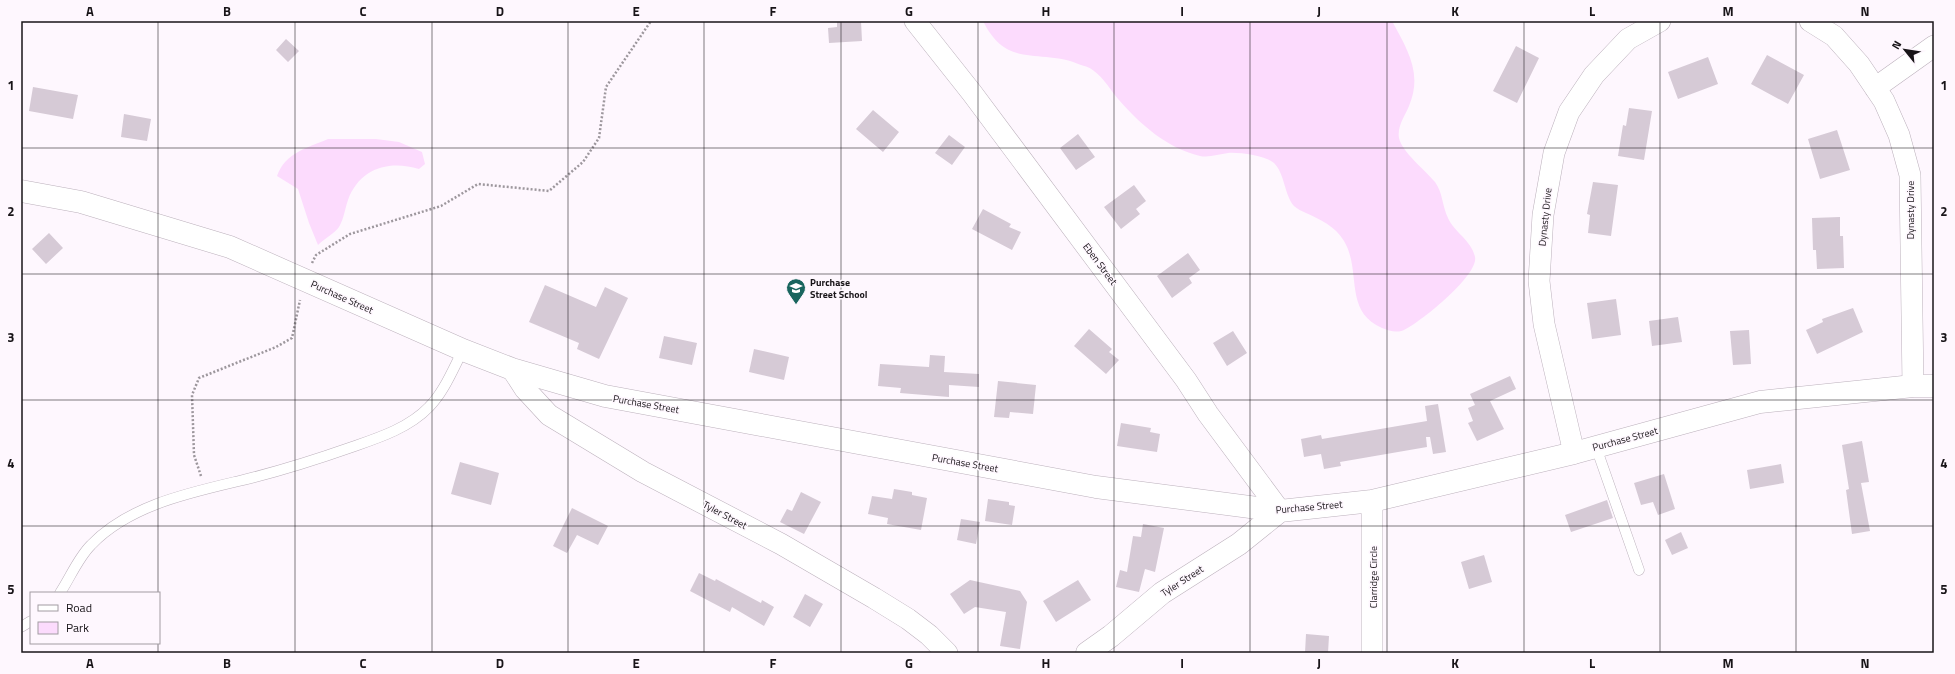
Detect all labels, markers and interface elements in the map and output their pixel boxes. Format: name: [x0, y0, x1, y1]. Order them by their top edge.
text: A: [86, 1, 94, 21]
text: B: [223, 1, 231, 21]
text: C: [359, 1, 367, 21]
text: D: [496, 1, 504, 21]
text: E: [632, 1, 640, 21]
text: F: [770, 1, 777, 21]
text: G: [905, 1, 913, 21]
text: H: [1042, 1, 1050, 21]
text: I: [1180, 1, 1184, 21]
text: J: [1317, 1, 1321, 21]
text: K: [1451, 1, 1459, 21]
text: L: [1589, 1, 1595, 21]
text: M: [1722, 1, 1734, 21]
text: N: [1860, 1, 1870, 21]
north arrow: [1885, 30, 1925, 70]
text: N: [1888, 38, 1905, 52]
text: 1: [7, 75, 15, 95]
text: 1: [1940, 75, 1948, 95]
street label: Dynasty Drive: [1903, 181, 1918, 239]
street label: Dynasty Drive: [1534, 187, 1556, 247]
text: 2: [7, 201, 15, 221]
text: 2: [1940, 201, 1948, 221]
street label: Eben Street: [1079, 240, 1121, 289]
place label: Purchase Street School: [810, 275, 868, 302]
street label: Purchase Street: [308, 277, 376, 318]
school or university icon: Purchase Street School: [785, 277, 807, 305]
text: 3: [7, 327, 15, 347]
text: 3: [1940, 327, 1948, 347]
street label: Purchase Street: [612, 391, 681, 417]
street label: Purchase Street: [1591, 423, 1660, 455]
street label: Purchase Street: [931, 450, 1000, 476]
text: 4: [7, 453, 15, 473]
text: 4: [1940, 453, 1948, 473]
street label: Tyler Street: [700, 497, 750, 533]
street label: Purchase Street: [1275, 497, 1344, 517]
street label: Clarridge Circle: [1366, 546, 1381, 608]
street label: Tyler Street: [1158, 561, 1207, 600]
text: 5: [7, 579, 15, 599]
text: 5: [1940, 579, 1948, 599]
legend: [30, 592, 160, 644]
text: Road: [66, 598, 92, 617]
text: Park: [66, 618, 89, 637]
text: A: [86, 653, 94, 673]
text: B: [223, 653, 231, 673]
text: C: [359, 653, 367, 673]
text: D: [496, 653, 504, 673]
text: E: [632, 653, 640, 673]
text: F: [770, 653, 777, 673]
text: G: [905, 653, 913, 673]
text: H: [1042, 653, 1050, 673]
text: I: [1180, 653, 1184, 673]
text: J: [1317, 653, 1321, 673]
text: K: [1451, 653, 1459, 673]
text: L: [1589, 653, 1595, 673]
text: M: [1722, 653, 1734, 673]
text: N: [1860, 653, 1870, 673]

